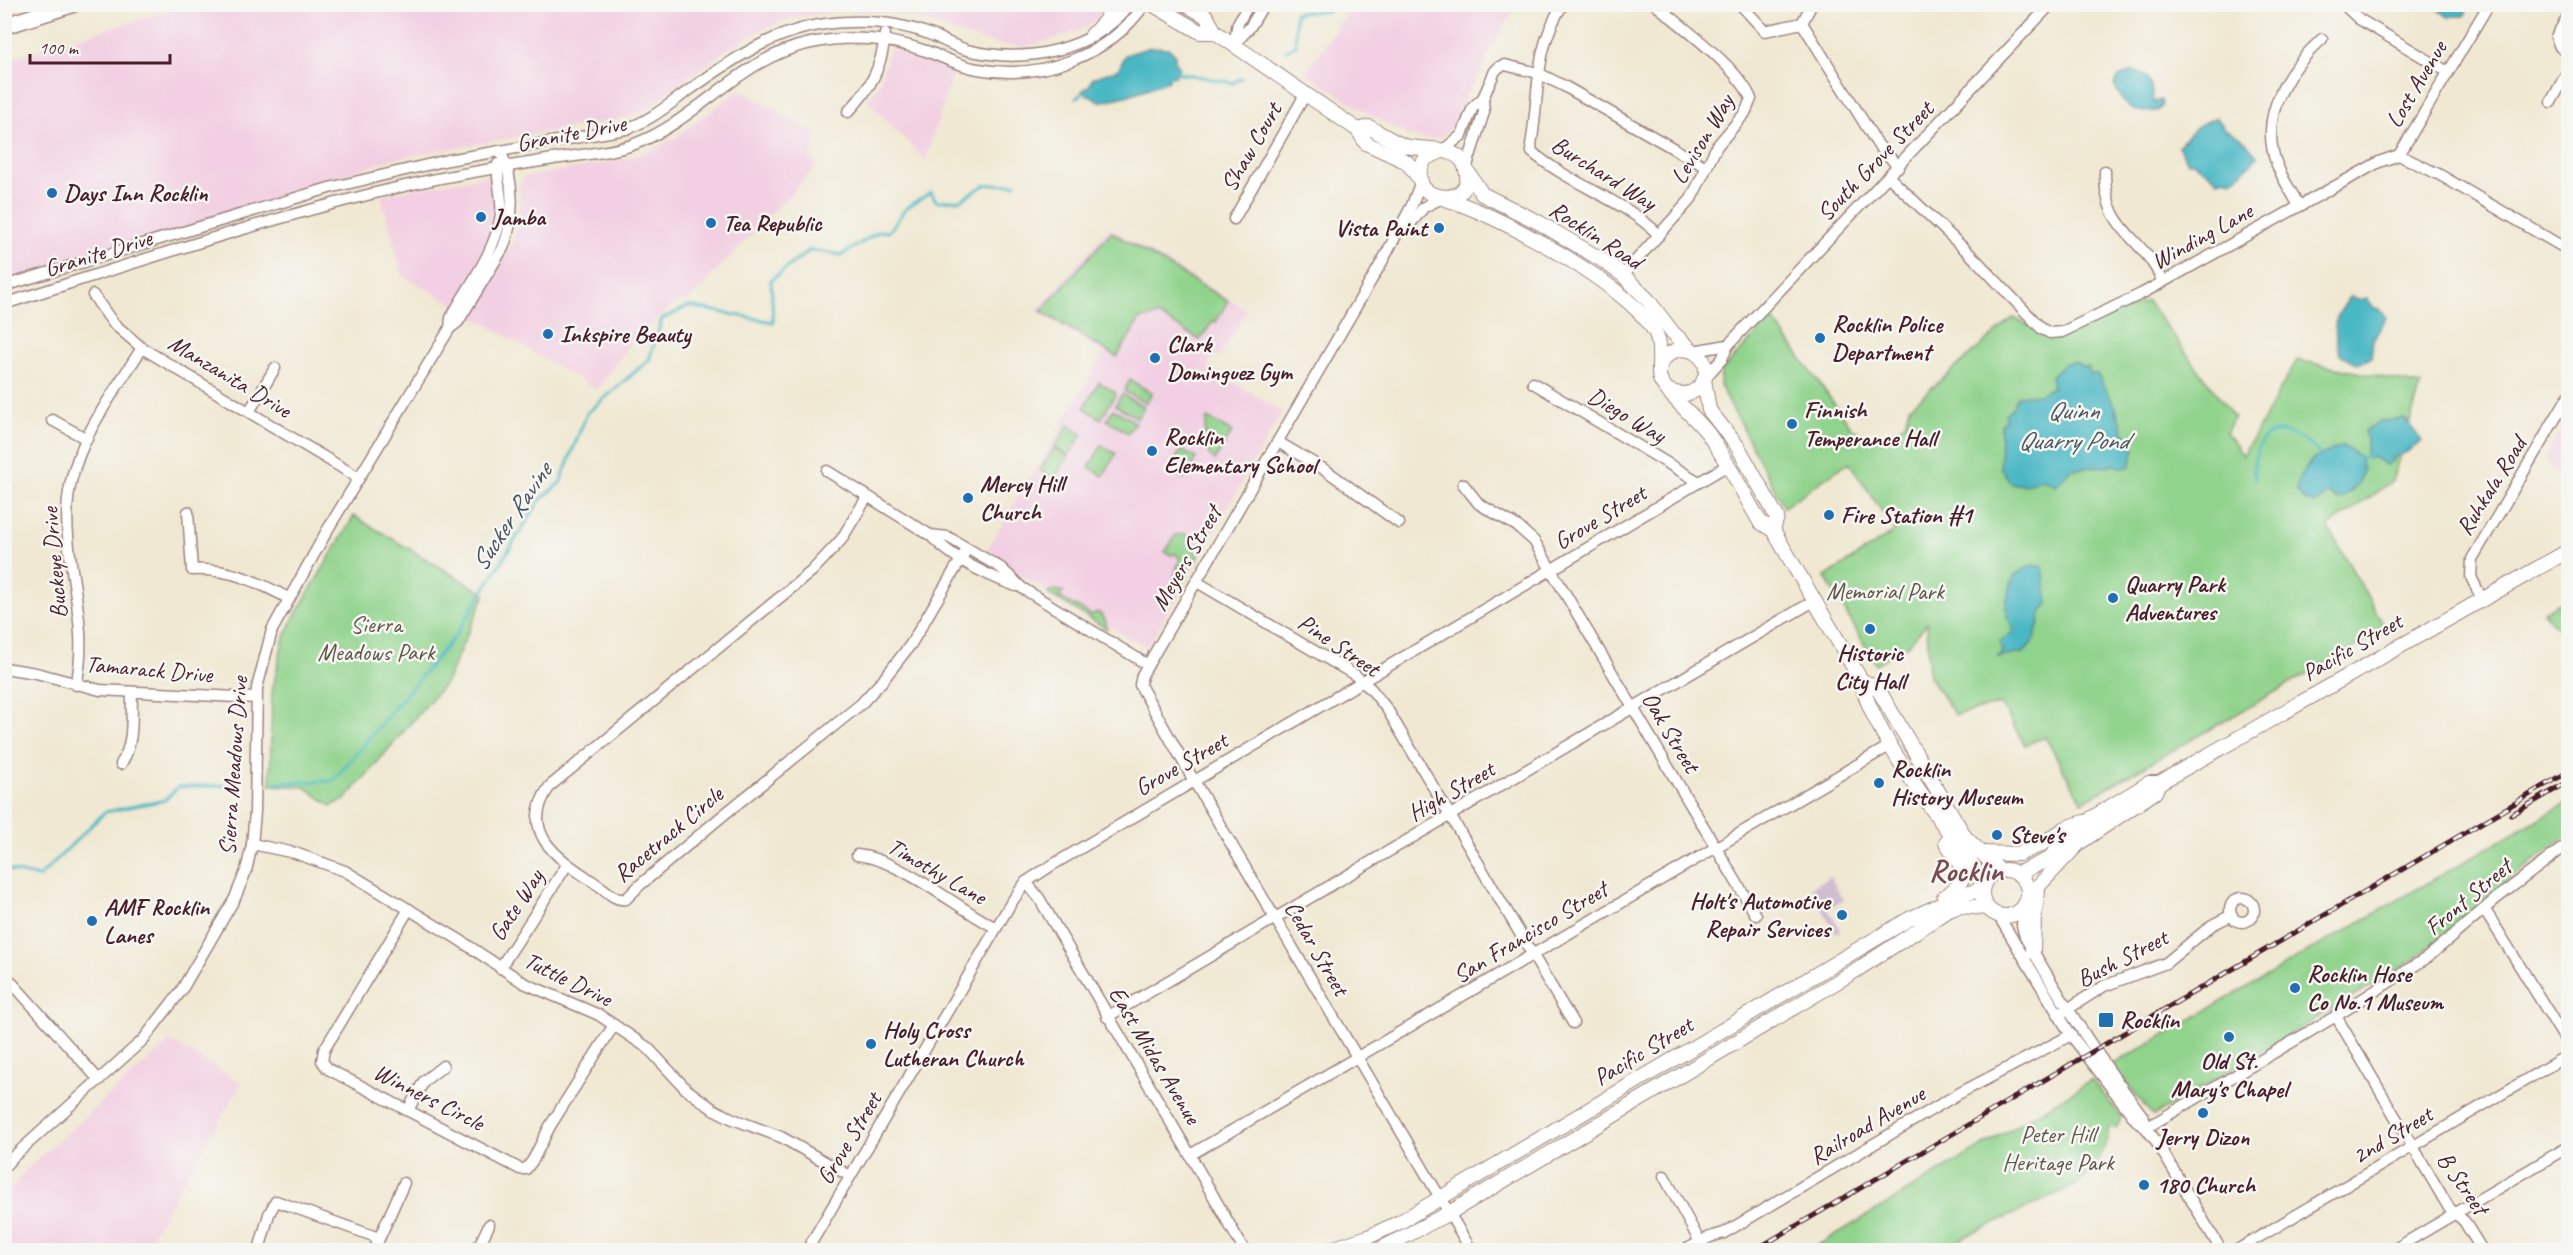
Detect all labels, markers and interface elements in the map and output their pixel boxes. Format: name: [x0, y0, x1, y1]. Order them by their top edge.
scale bar: [30, 27, 170, 65]
street label: Lost Avenue: [2378, 33, 2455, 133]
text: 100 m: [39, 37, 80, 59]
street label: Levison Way: [1664, 87, 1741, 189]
street label: South Grove Street: [1810, 93, 1941, 227]
street label: Shaw Court: [1214, 96, 1289, 197]
street label: Granite Drive: [514, 107, 630, 158]
street label: Burchard Way: [1546, 129, 1664, 218]
place label: Days Inn Rocklin: [64, 178, 208, 208]
marker: Days Inn Rocklin: [45, 186, 59, 200]
street label: Rocklin Road: [1544, 194, 1651, 278]
street label: Winding Lane: [2146, 195, 2260, 276]
place label: Jamba: [491, 202, 547, 232]
place label: Tea Republic: [723, 208, 823, 238]
marker: Jamba: [474, 210, 488, 224]
place label: Vista Paint: [1335, 213, 1430, 243]
marker: Tea Republic: [704, 216, 718, 230]
marker: Vista Paint: [1432, 221, 1446, 235]
street label: Granite Drive: [41, 222, 157, 284]
place label: Rocklin Police Department: [1832, 309, 1944, 367]
place label: Inkspire Beauty: [560, 319, 692, 349]
marker: Inkspire Beauty: [541, 327, 555, 341]
street label: Manzanita Drive: [163, 328, 299, 426]
place label: Clark Dominguez Gym: [1167, 329, 1293, 387]
marker: Rocklin Police Department: [1813, 331, 1827, 345]
marker: Clark Dominguez Gym: [1148, 351, 1162, 365]
street label: Diego Way: [1583, 380, 1673, 451]
water label: Quinn Quarry Pond: [2018, 394, 2135, 457]
place label: Finnish Temperance Hall: [1804, 395, 1941, 453]
marker: Finnish Temperance Hall: [1785, 417, 1799, 431]
place label: Rocklin Elementary School: [1164, 422, 1321, 480]
street label: Ruhkala Road: [2449, 428, 2535, 541]
marker: Rocklin Elementary School: [1145, 444, 1159, 458]
water label: Sucker Ravine: [463, 454, 561, 577]
place label: Mercy Hill Church: [980, 469, 1069, 527]
street label: Grove Street: [1548, 477, 1653, 556]
marker: Mercy Hill Church: [961, 491, 975, 505]
street label: Meyers Street: [1144, 498, 1230, 616]
place label: Fire Station #1: [1841, 500, 1975, 530]
street label: Buckeye Drive: [34, 504, 74, 620]
marker: Fire Station #1: [1822, 508, 1836, 522]
place label: Quarry Park Adventures: [2125, 569, 2227, 627]
park label: Memorial Park: [1826, 576, 1946, 606]
marker: Quarry Park Adventures: [2106, 591, 2120, 605]
street label: Pacific Street: [2297, 605, 2409, 688]
street label: Pine Street: [1292, 607, 1387, 684]
park label: Sierra Meadows Park: [317, 609, 437, 667]
marker: Historic City Hall: [1863, 622, 1877, 636]
place label: Historic City Hall: [1835, 638, 1910, 696]
street label: Tamarack Drive: [84, 649, 216, 690]
street label: Sierra Meadows Drive: [212, 673, 254, 857]
street label: Oak Street: [1635, 686, 1708, 780]
street label: Grove Street: [1129, 724, 1235, 803]
street label: High Street: [1402, 753, 1502, 828]
place label: Rocklin History Museum: [1891, 754, 2024, 812]
marker: Rocklin History Museum: [1872, 776, 1886, 790]
street label: Racetrack Circle: [607, 778, 731, 888]
place label: Steve's: [2009, 820, 2067, 850]
marker: Steve's: [1990, 828, 2004, 842]
street label: Timothy Lane: [882, 831, 994, 912]
street label: Front Street: [2418, 850, 2520, 942]
district label: Rocklin: [1929, 852, 2004, 890]
street label: Gate Way: [482, 862, 551, 946]
street label: San Francisco Street: [1447, 873, 1615, 990]
place label: Holt's Automotive Repair Services: [1690, 886, 1833, 944]
place label: AMF Rocklin Lanes: [104, 892, 210, 950]
street label: Cedar Street: [1278, 895, 1357, 1002]
marker: Holt's Automotive Repair Services: [1835, 908, 1849, 922]
marker: AMF Rocklin Lanes: [85, 914, 99, 928]
street label: Bush Street: [2072, 921, 2174, 994]
street label: Tuttle Drive: [519, 945, 619, 1014]
place label: Rocklin Hose Co No.1 Museum: [2307, 959, 2444, 1017]
street label: East Midas Avenue: [1102, 981, 1209, 1131]
marker: Rocklin Hose Co No.1 Museum: [2288, 981, 2302, 995]
place label: Rocklin: [2120, 1005, 2180, 1035]
street label: Pacific Street: [1588, 1009, 1700, 1092]
marker: Rocklin: [2097, 1011, 2115, 1029]
place label: Holy Cross Lutheran Church: [883, 1015, 1025, 1073]
marker: Old St. Mary's Chapel: [2222, 1030, 2236, 1044]
marker: Holy Cross Lutheran Church: [864, 1037, 878, 1051]
place label: Old St. Mary's Chapel: [2171, 1046, 2292, 1104]
street label: Winners Circle: [369, 1056, 491, 1139]
street label: Railroad Avenue: [1804, 1078, 1932, 1171]
street label: Grove Street: [810, 1085, 889, 1190]
street label: 2nd Street: [2346, 1098, 2439, 1171]
marker: Jerry Dizon: [2196, 1106, 2210, 1120]
park label: Peter Hill Heritage Park: [2002, 1119, 2116, 1177]
place label: Jerry Dizon: [2155, 1122, 2250, 1152]
street label: B Street: [2431, 1146, 2497, 1223]
place label: 180 Church: [2156, 1170, 2257, 1200]
marker: 180 Church: [2137, 1178, 2151, 1192]

